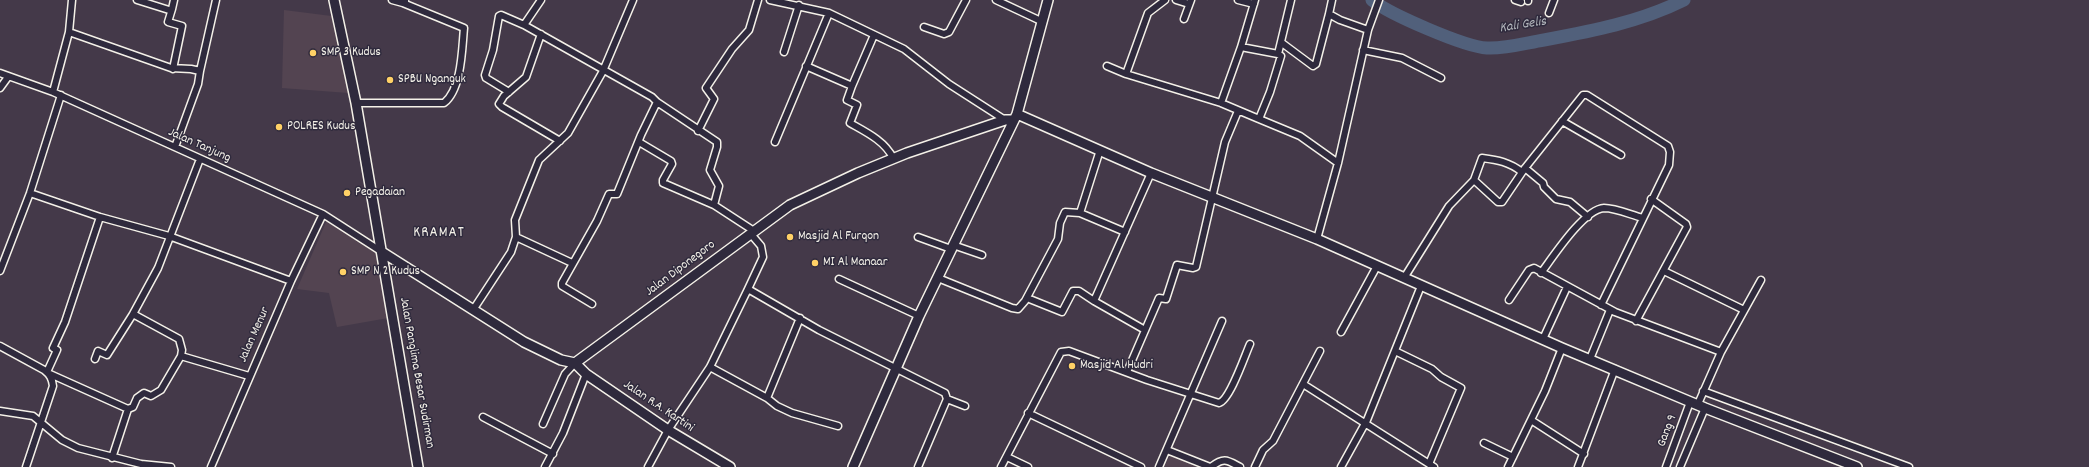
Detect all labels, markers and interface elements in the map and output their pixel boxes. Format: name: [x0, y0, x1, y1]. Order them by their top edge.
water label: Kali Gelis: [1498, 14, 1548, 38]
place label: SMP 3 Kudus: [321, 45, 381, 61]
marker: SMP 3 Kudus: [308, 48, 318, 58]
place label: SPBU Nganguk: [398, 72, 466, 88]
marker: SPBU Nganguk: [385, 75, 395, 85]
place label: POLRES Kudus: [287, 119, 355, 135]
marker: POLRES Kudus: [274, 122, 284, 132]
street label: Jalan Tanjung: [165, 125, 233, 167]
place label: Pegadaian: [355, 185, 405, 201]
marker: Pegadaian: [342, 188, 352, 198]
district label: KRAMAT: [413, 225, 465, 243]
place label: Masjid Al Furqon: [798, 229, 879, 245]
marker: Masjid Al Furqon: [785, 232, 795, 242]
street label: Jalan Diponegoro: [643, 238, 719, 300]
place label: MI Al Manaar: [823, 255, 888, 271]
marker: MI Al Manaar: [810, 258, 820, 268]
place label: SMP N 2 Kudus: [351, 264, 420, 280]
marker: SMP N 2 Kudus: [338, 267, 348, 277]
street label: Jalan Panglima Besar Sudirman: [395, 296, 437, 450]
street label: Jalan Menur: [236, 305, 274, 365]
place label: Masjid Al Hudri: [1080, 358, 1153, 374]
marker: Masjid Al Hudri: [1067, 361, 1077, 371]
street label: Jalan R.A. Kartini: [620, 378, 696, 436]
street label: Gang 9: [1655, 413, 1681, 449]

